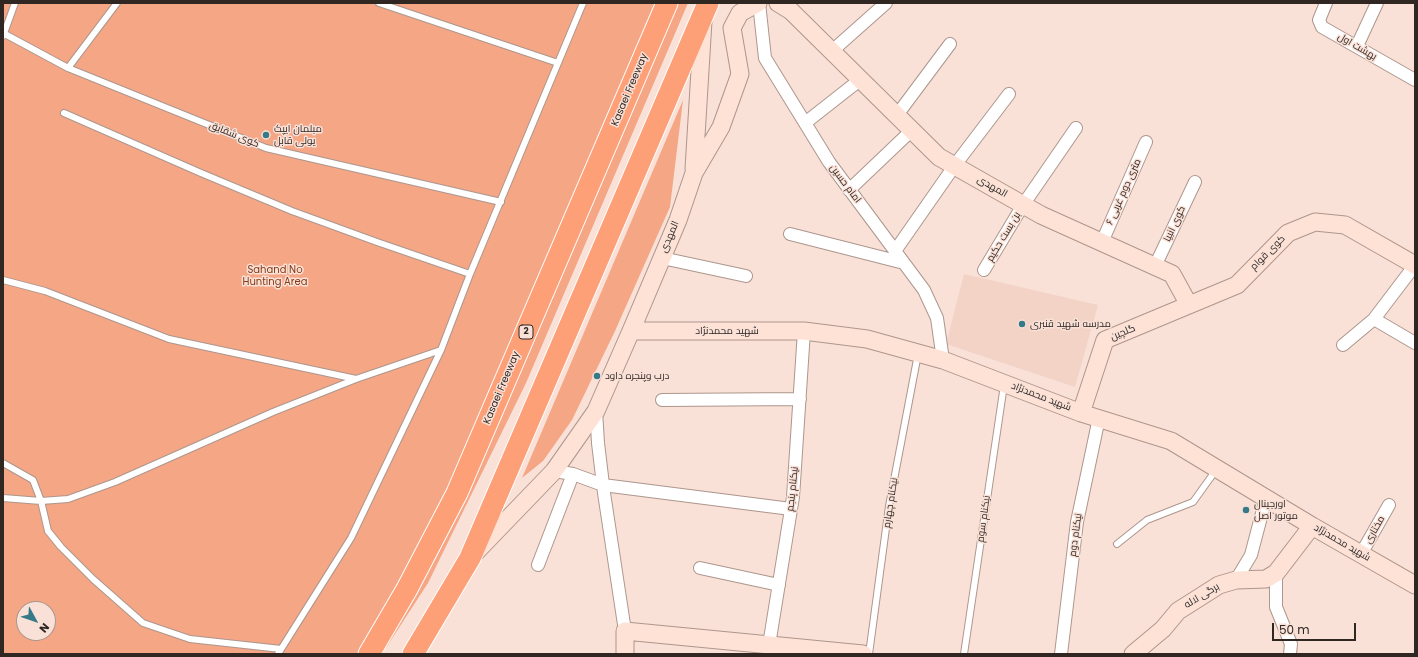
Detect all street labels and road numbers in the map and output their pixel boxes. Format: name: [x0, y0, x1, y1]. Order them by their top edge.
street label: بهشت اول: [1335, 31, 1379, 63]
street label: Kasaei Freeway: [609, 52, 651, 128]
street label: کوی شقایق: [207, 120, 261, 150]
street label: ۶ متری دوم غربی: [1104, 157, 1144, 227]
street label: امام حسین: [827, 162, 863, 206]
street label: المهدی: [975, 174, 1009, 200]
street label: کوی انبیا: [1162, 204, 1188, 244]
street label: بن بست حکیم: [984, 210, 1024, 264]
street label: المهدی: [658, 219, 682, 255]
street label: کوی قوام: [1248, 233, 1288, 273]
street label: گلچین: [1109, 322, 1137, 344]
road number: 2: [519, 325, 533, 339]
street label: شهید محمدنژاد: [695, 325, 759, 337]
street label: Kasaei Freeway: [481, 350, 523, 426]
street label: شهید محمدنژاد: [1009, 380, 1073, 414]
street label: نیکنام پنجم: [785, 466, 801, 512]
street label: نیکنام چهارم: [881, 477, 901, 529]
street label: نیکنام سوم: [975, 495, 993, 543]
street label: نیکنام دوم: [1067, 513, 1085, 557]
street label: مختاری: [1362, 514, 1388, 546]
street label: شهید محمدنژاد: [1311, 522, 1373, 564]
street label: برگی لاله: [1182, 581, 1222, 611]

